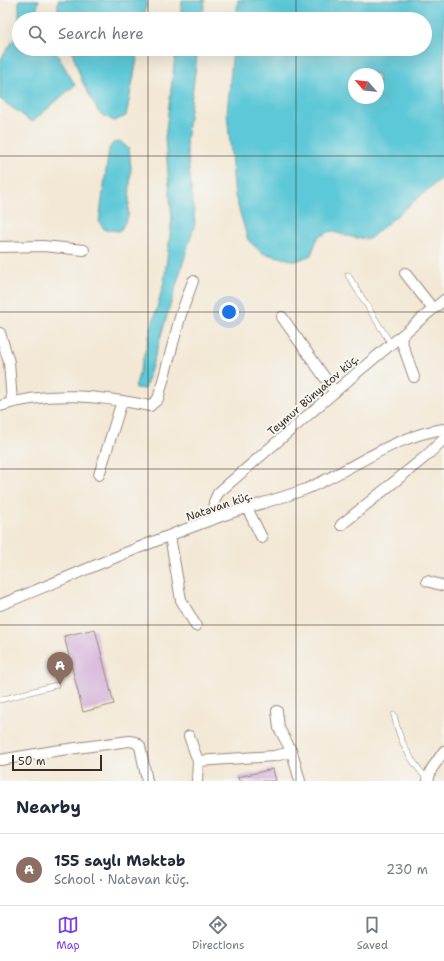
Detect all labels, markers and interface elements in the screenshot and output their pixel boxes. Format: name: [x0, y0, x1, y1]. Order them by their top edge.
search box: [12, 12, 432, 56]
icon: search: [26, 23, 48, 45]
text: Search here: [58, 24, 144, 44]
north arrow: [348, 68, 384, 104]
your location: [219, 302, 239, 322]
street label: Teymur Bünyatov küç.: [265, 352, 362, 439]
street label: Natəvan küç.: [184, 488, 254, 525]
pin: A: [47, 652, 73, 685]
scale bar: [12, 753, 102, 772]
text: 50 m: [18, 754, 46, 769]
text: Nearby: [16, 796, 81, 818]
text: 155 saylı Məktəb: [54, 851, 185, 871]
text: A: [24, 861, 34, 878]
text: 230 m: [386, 861, 428, 878]
text: School · Natəvan küç.: [54, 871, 189, 888]
tab: Map: [56, 914, 80, 953]
tab: Directions: [192, 914, 244, 953]
tab: Saved: [357, 914, 388, 953]

